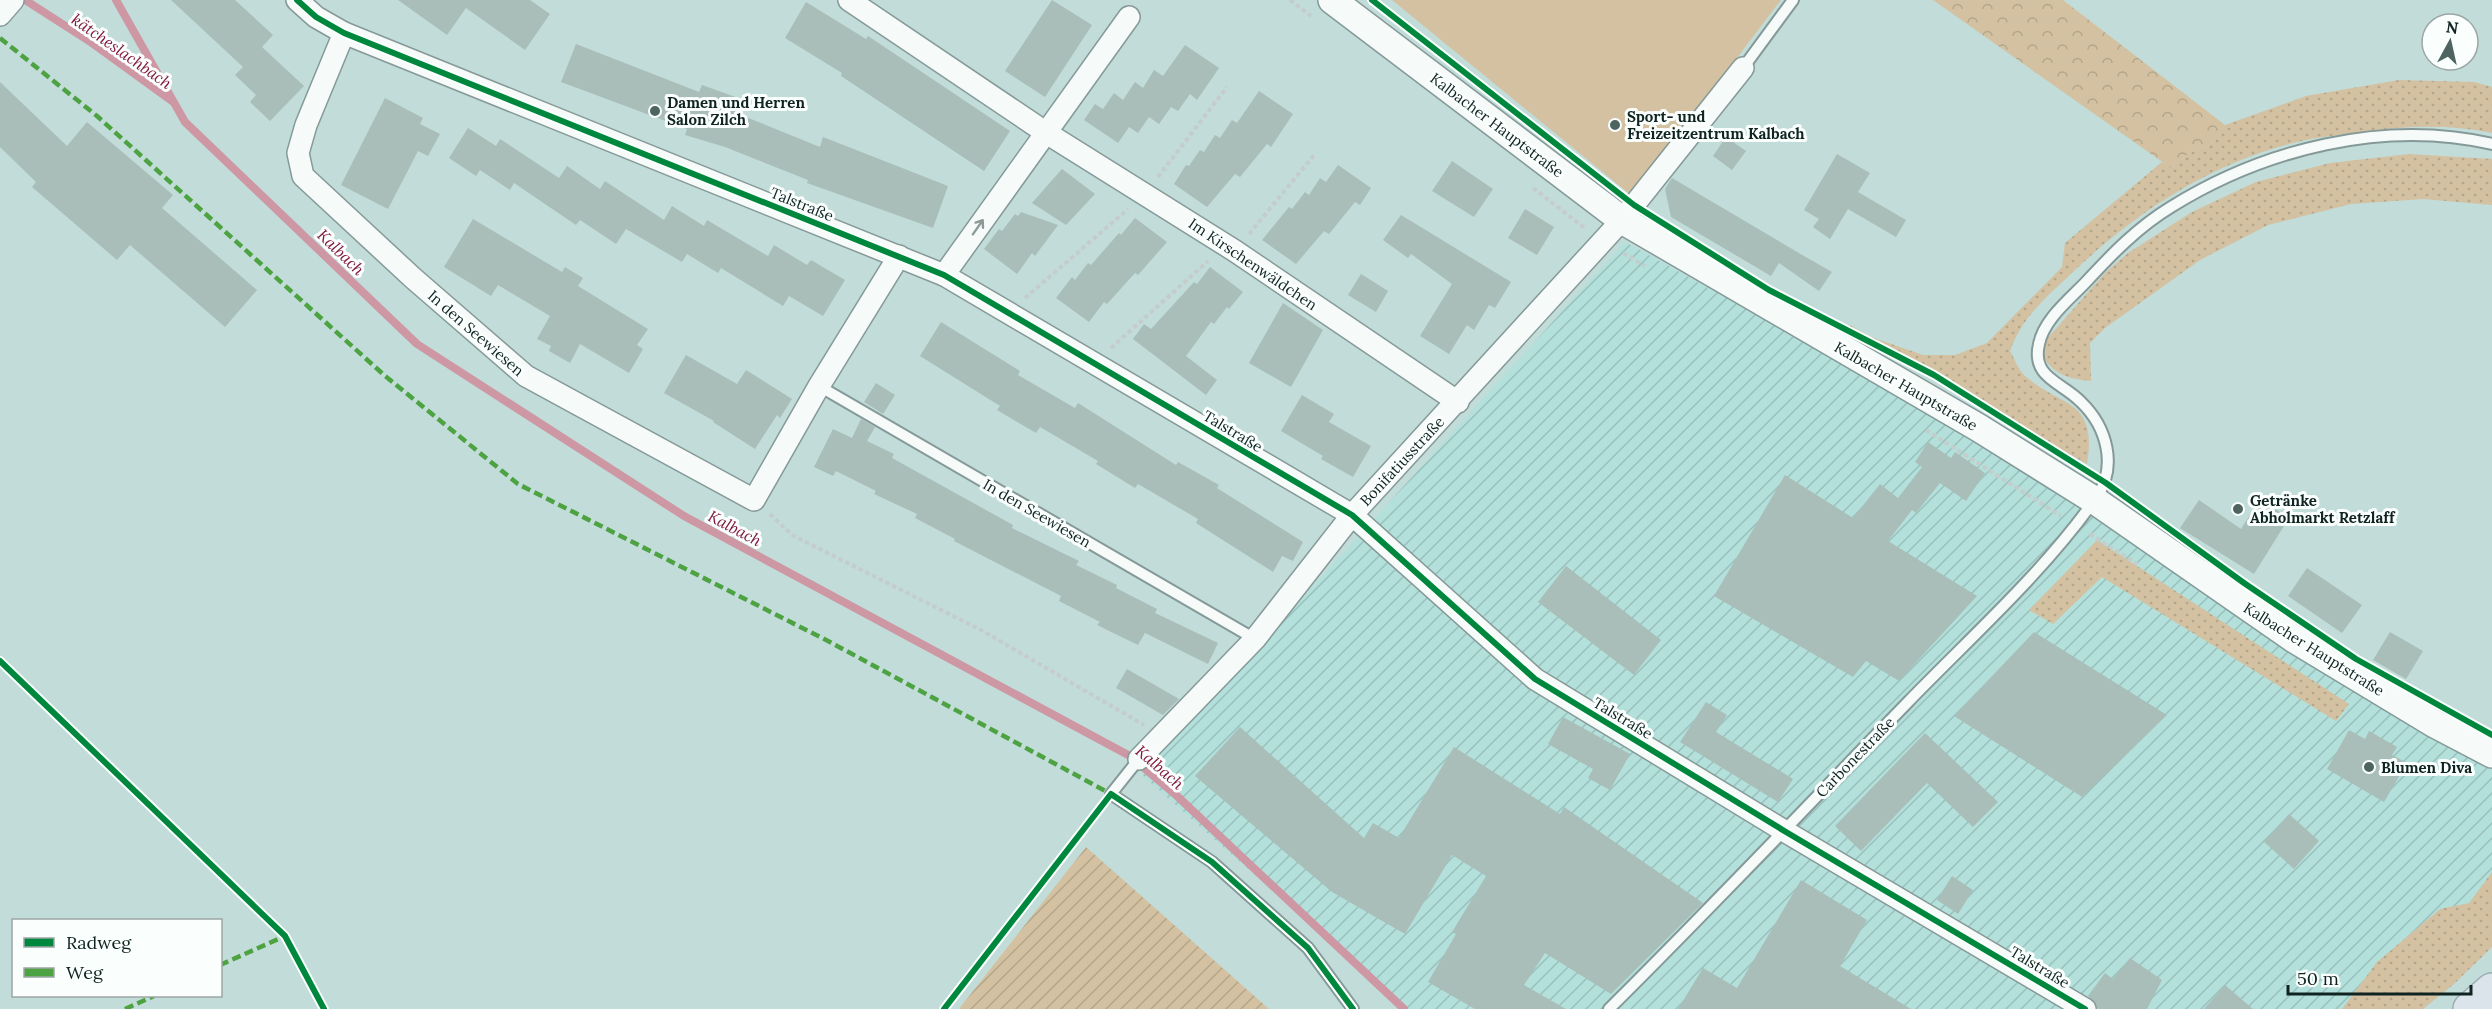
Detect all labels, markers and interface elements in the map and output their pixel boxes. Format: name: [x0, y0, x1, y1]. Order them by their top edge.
water label: kätcheslachbach: [68, 9, 176, 93]
north arrow: [2420, 12, 2480, 72]
text: N: [2445, 16, 2460, 38]
street label: Kalbacher Hauptstraße: [1426, 69, 1568, 181]
place label: Damen und Herren Salon Zilch: [667, 93, 805, 129]
marker: Damen und Herren Salon Zilch: [648, 104, 662, 118]
place label: Sport- und Freizeitzentrum Kalbach: [1627, 107, 1805, 143]
marker: Sport- und Freizeitzentrum Kalbach: [1608, 118, 1622, 132]
street label: Talstraße: [768, 183, 836, 225]
street label: Im Kirschenwäldchen: [1185, 214, 1321, 314]
one-way arrow: [972, 219, 984, 235]
water label: Kalbach: [313, 225, 369, 279]
street label: In den Seewiesen: [424, 286, 528, 380]
street label: Kalbacher Hauptstraße: [1831, 337, 1981, 435]
street label: Talstraße: [1200, 406, 1266, 456]
street label: Bonifatiusstraße: [1356, 412, 1448, 510]
street label: In den Seewiesen: [980, 474, 1094, 552]
place label: Getränke Abholmarkt Retzlaff: [2250, 491, 2396, 527]
marker: Getränke Abholmarkt Retzlaff: [2231, 502, 2245, 516]
water label: Kalbach: [705, 506, 765, 550]
street label: Kalbacher Hauptstraße: [2240, 598, 2388, 700]
street label: Talstraße: [1590, 693, 1656, 743]
street label: Carbonestraße: [1812, 713, 1898, 801]
water label: Kalbach: [1132, 741, 1188, 793]
place label: Blumen Diva: [2381, 758, 2472, 777]
marker: Blumen Diva: [2362, 760, 2376, 774]
legend: [12, 919, 222, 997]
text: Radweg: [66, 931, 132, 954]
street label: Talstraße: [2007, 942, 2073, 992]
scale bar: [2288, 958, 2471, 996]
text: Weg: [66, 961, 104, 984]
text: 50 m: [2297, 967, 2339, 990]

